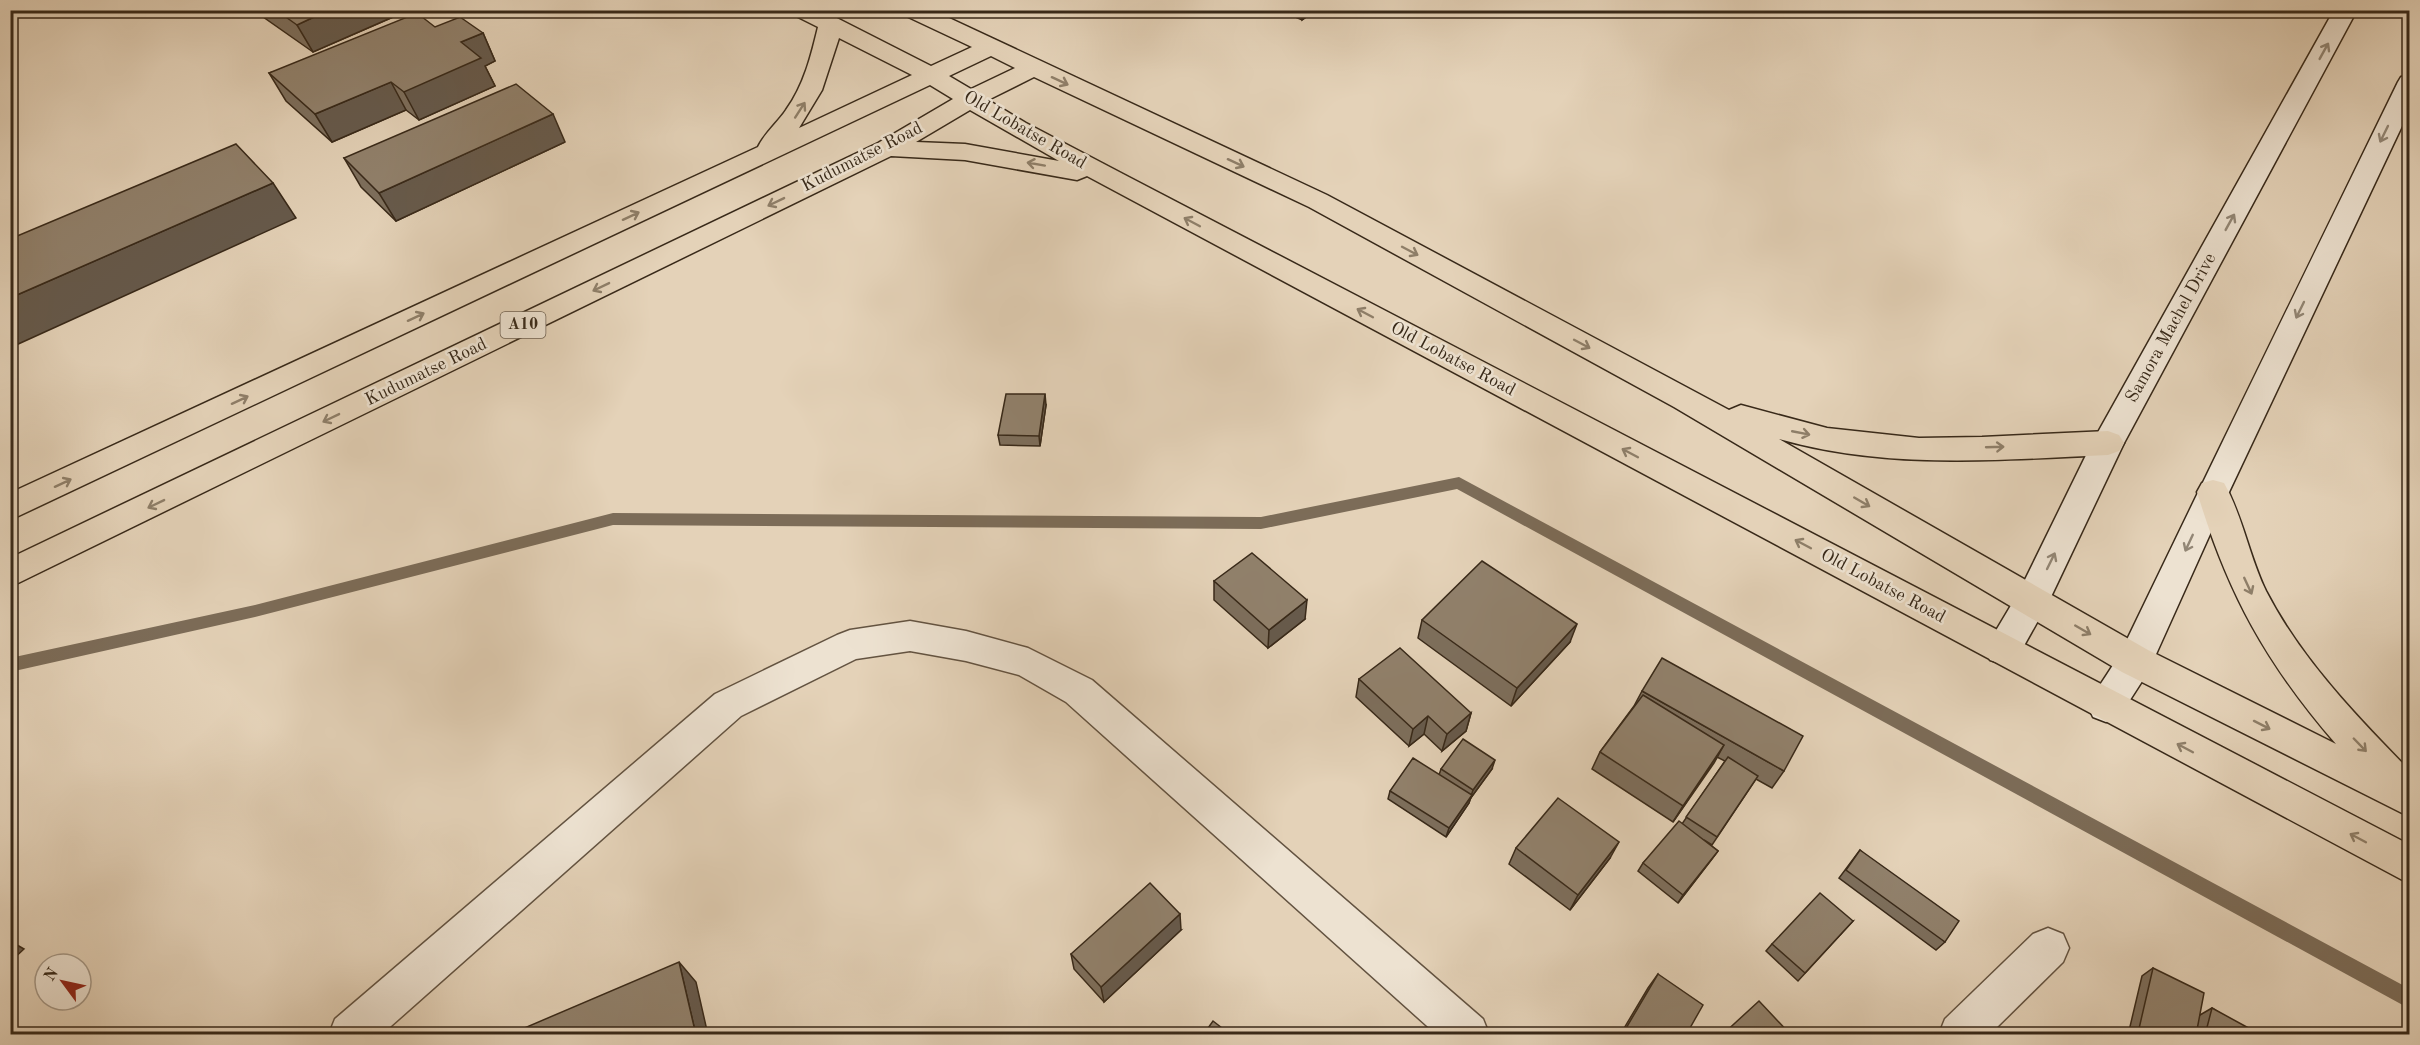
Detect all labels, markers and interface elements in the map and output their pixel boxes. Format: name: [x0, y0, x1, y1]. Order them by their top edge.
one-way arrow: [2318, 43, 2330, 60]
one-way arrow: [1050, 75, 1068, 87]
street label: Old Lobatse Road: [961, 88, 1089, 172]
one-way arrow: [794, 102, 806, 118]
street label: Kudumatse Road: [799, 119, 925, 195]
one-way arrow: [2378, 125, 2390, 143]
one-way arrow: [1027, 158, 1047, 169]
one-way arrow: [1227, 158, 1245, 170]
one-way arrow: [768, 196, 786, 208]
one-way arrow: [621, 210, 639, 222]
one-way arrow: [2225, 213, 2236, 231]
one-way arrow: [1184, 216, 1202, 227]
one-way arrow: [1401, 246, 1419, 257]
street label: Samora Machel Drive: [2122, 250, 2220, 406]
one-way arrow: [592, 281, 610, 293]
one-way arrow: [2294, 301, 2305, 319]
one-way arrow: [1356, 307, 1374, 318]
one-way arrow: [407, 311, 425, 323]
road number: A10: [500, 312, 546, 338]
street label: Old Lobatse Road: [1388, 319, 1518, 399]
street label: Kudumatse Road: [362, 335, 490, 409]
one-way arrow: [1573, 338, 1590, 350]
one-way arrow: [230, 394, 248, 406]
one-way arrow: [323, 413, 341, 425]
one-way arrow: [1791, 428, 1811, 439]
one-way arrow: [1984, 442, 2004, 453]
one-way arrow: [1622, 447, 1639, 459]
one-way arrow: [54, 477, 72, 489]
one-way arrow: [1853, 497, 1871, 508]
one-way arrow: [147, 498, 165, 510]
one-way arrow: [2183, 534, 2195, 552]
one-way arrow: [1794, 538, 1812, 549]
street label: Old Lobatse Road: [1818, 546, 1948, 626]
one-way arrow: [2046, 553, 2058, 571]
one-way arrow: [2242, 577, 2254, 595]
one-way arrow: [2074, 625, 2091, 637]
one-way arrow: [2253, 720, 2271, 731]
one-way arrow: [2352, 738, 2367, 753]
one-way arrow: [2176, 741, 2194, 753]
one-way arrow: [2349, 832, 2367, 843]
north arrow: [33, 952, 93, 1012]
text: N: [42, 965, 63, 984]

